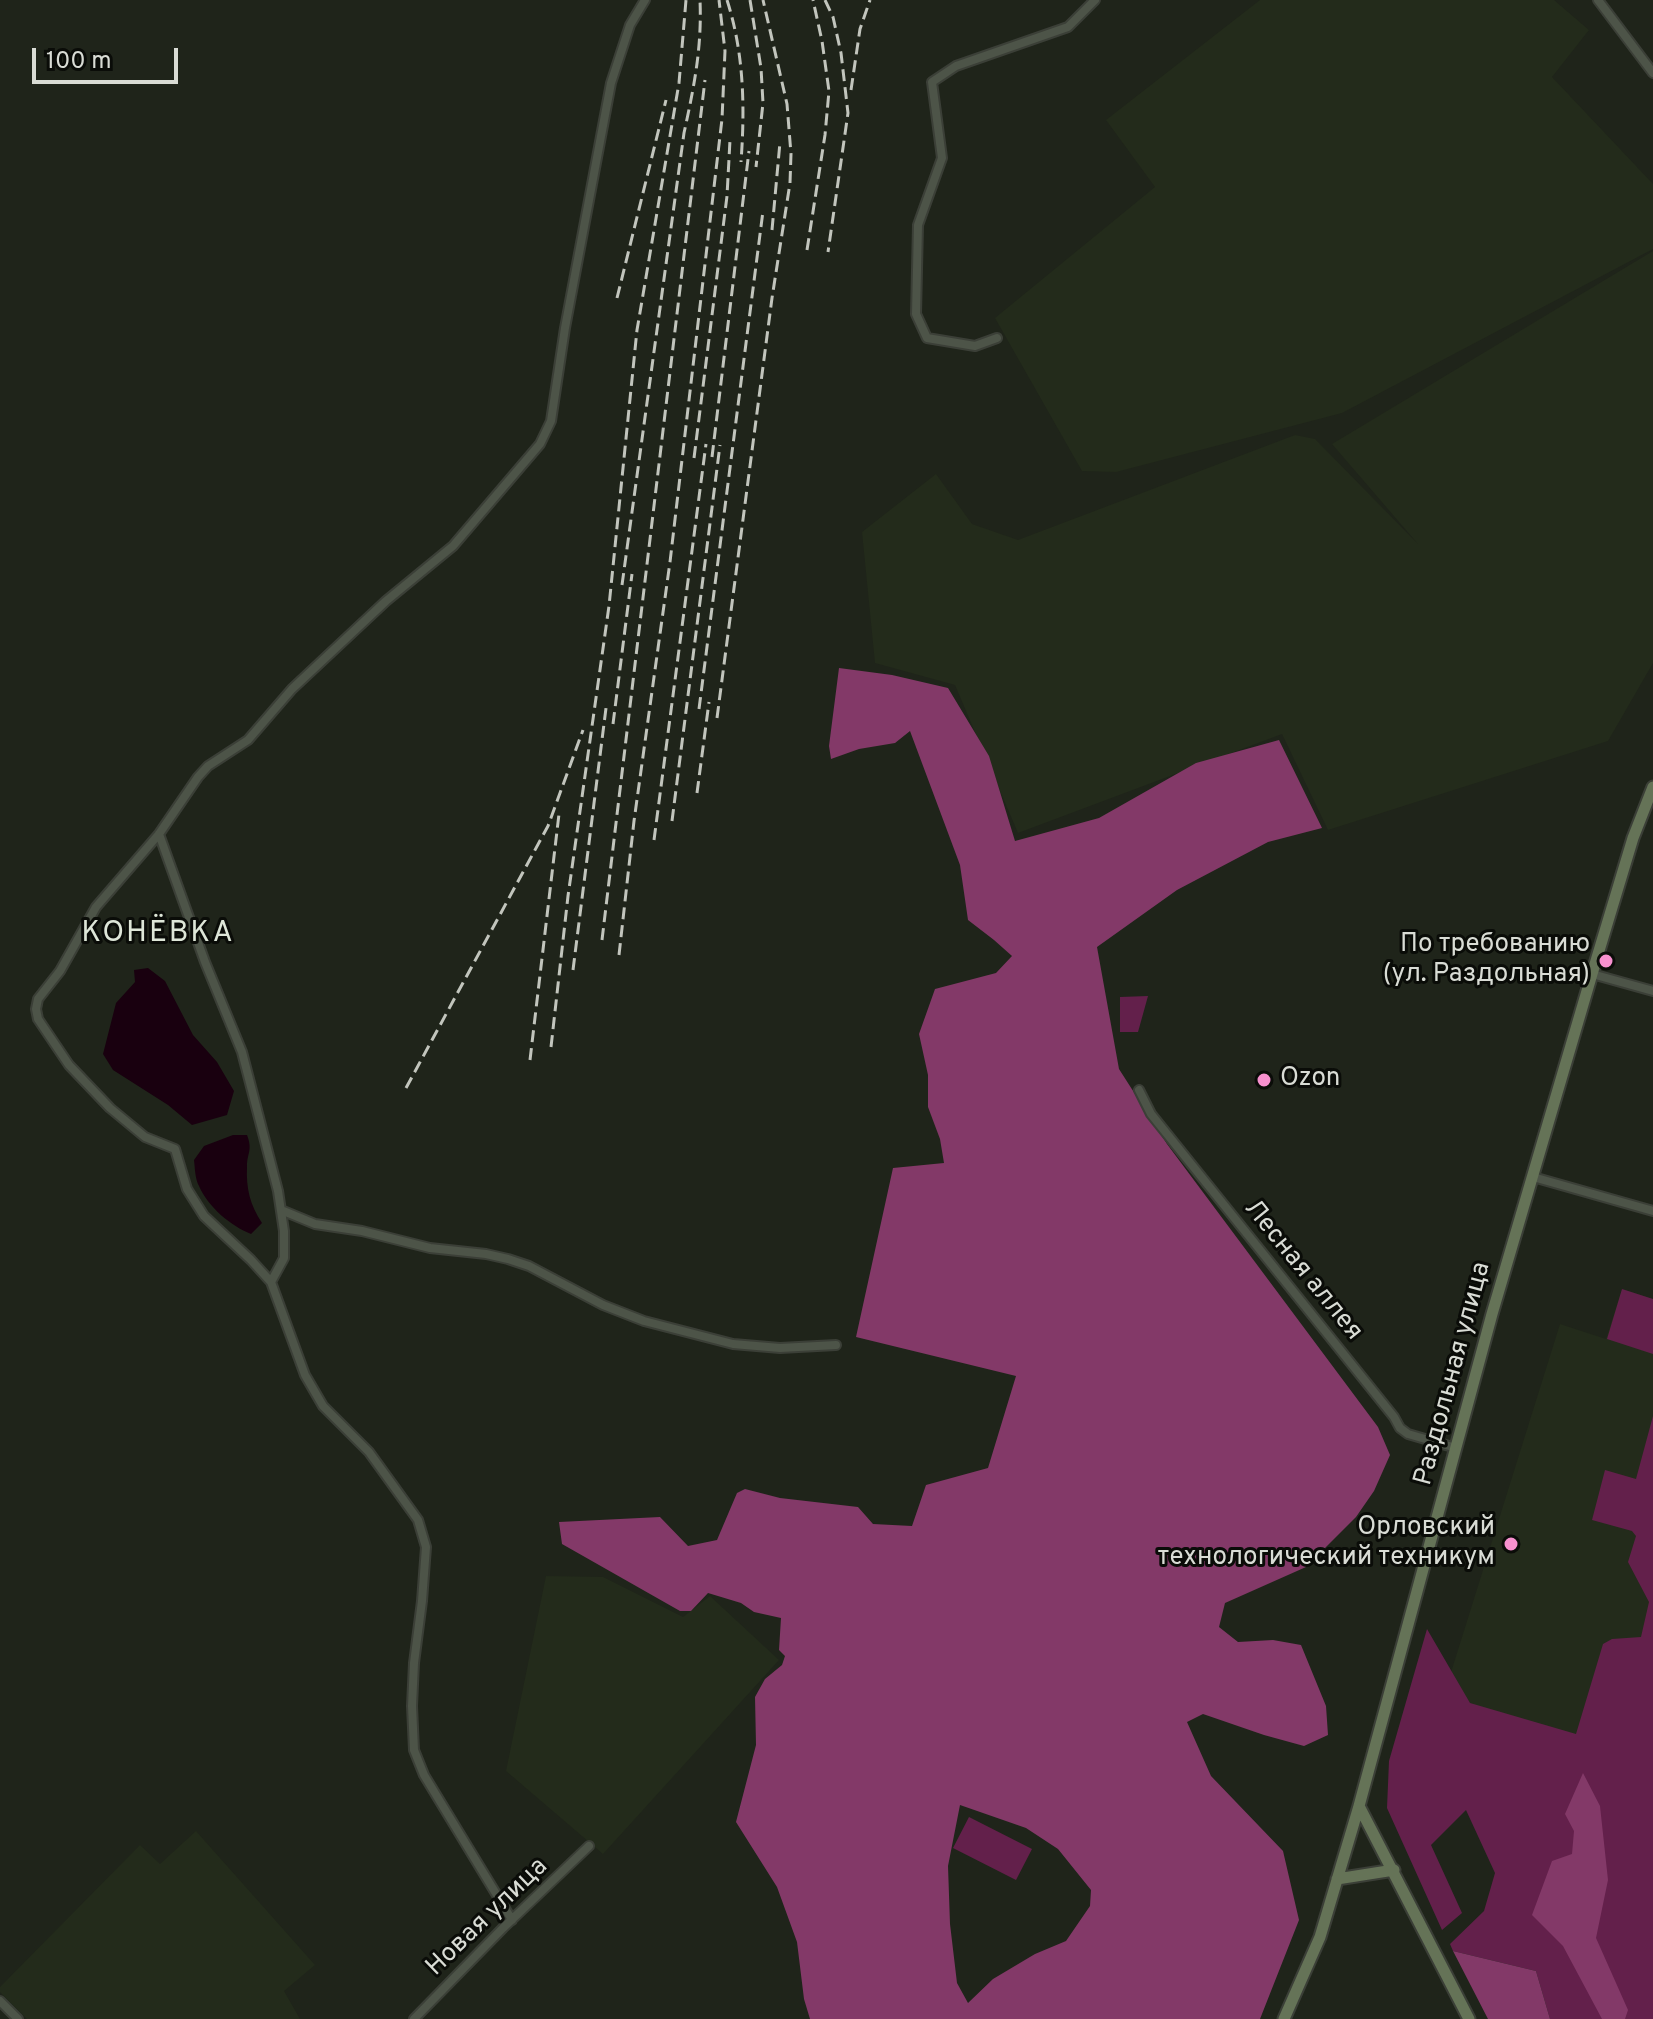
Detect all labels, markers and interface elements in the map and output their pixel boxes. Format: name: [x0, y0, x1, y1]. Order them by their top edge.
scale bar: [36, 32, 182, 82]
text: 100 m: [46, 47, 112, 77]
district label: КОНЁВКА: [81, 917, 235, 953]
place label: По требованию (ул. Раздольная): [1383, 930, 1590, 992]
marker: По требованию (ул. Раздольная): [1597, 952, 1615, 970]
place label: Ozon: [1280, 1064, 1340, 1096]
marker: Ozon: [1255, 1071, 1273, 1089]
street label: Лесная аллея: [1236, 1194, 1368, 1348]
street label: Раздольная улица: [1409, 1259, 1499, 1489]
place label: Орловский технологический техникум: [1158, 1513, 1495, 1574]
marker: Орловский технологический техникум: [1502, 1535, 1520, 1553]
street label: Новая улица: [421, 1852, 555, 1984]

